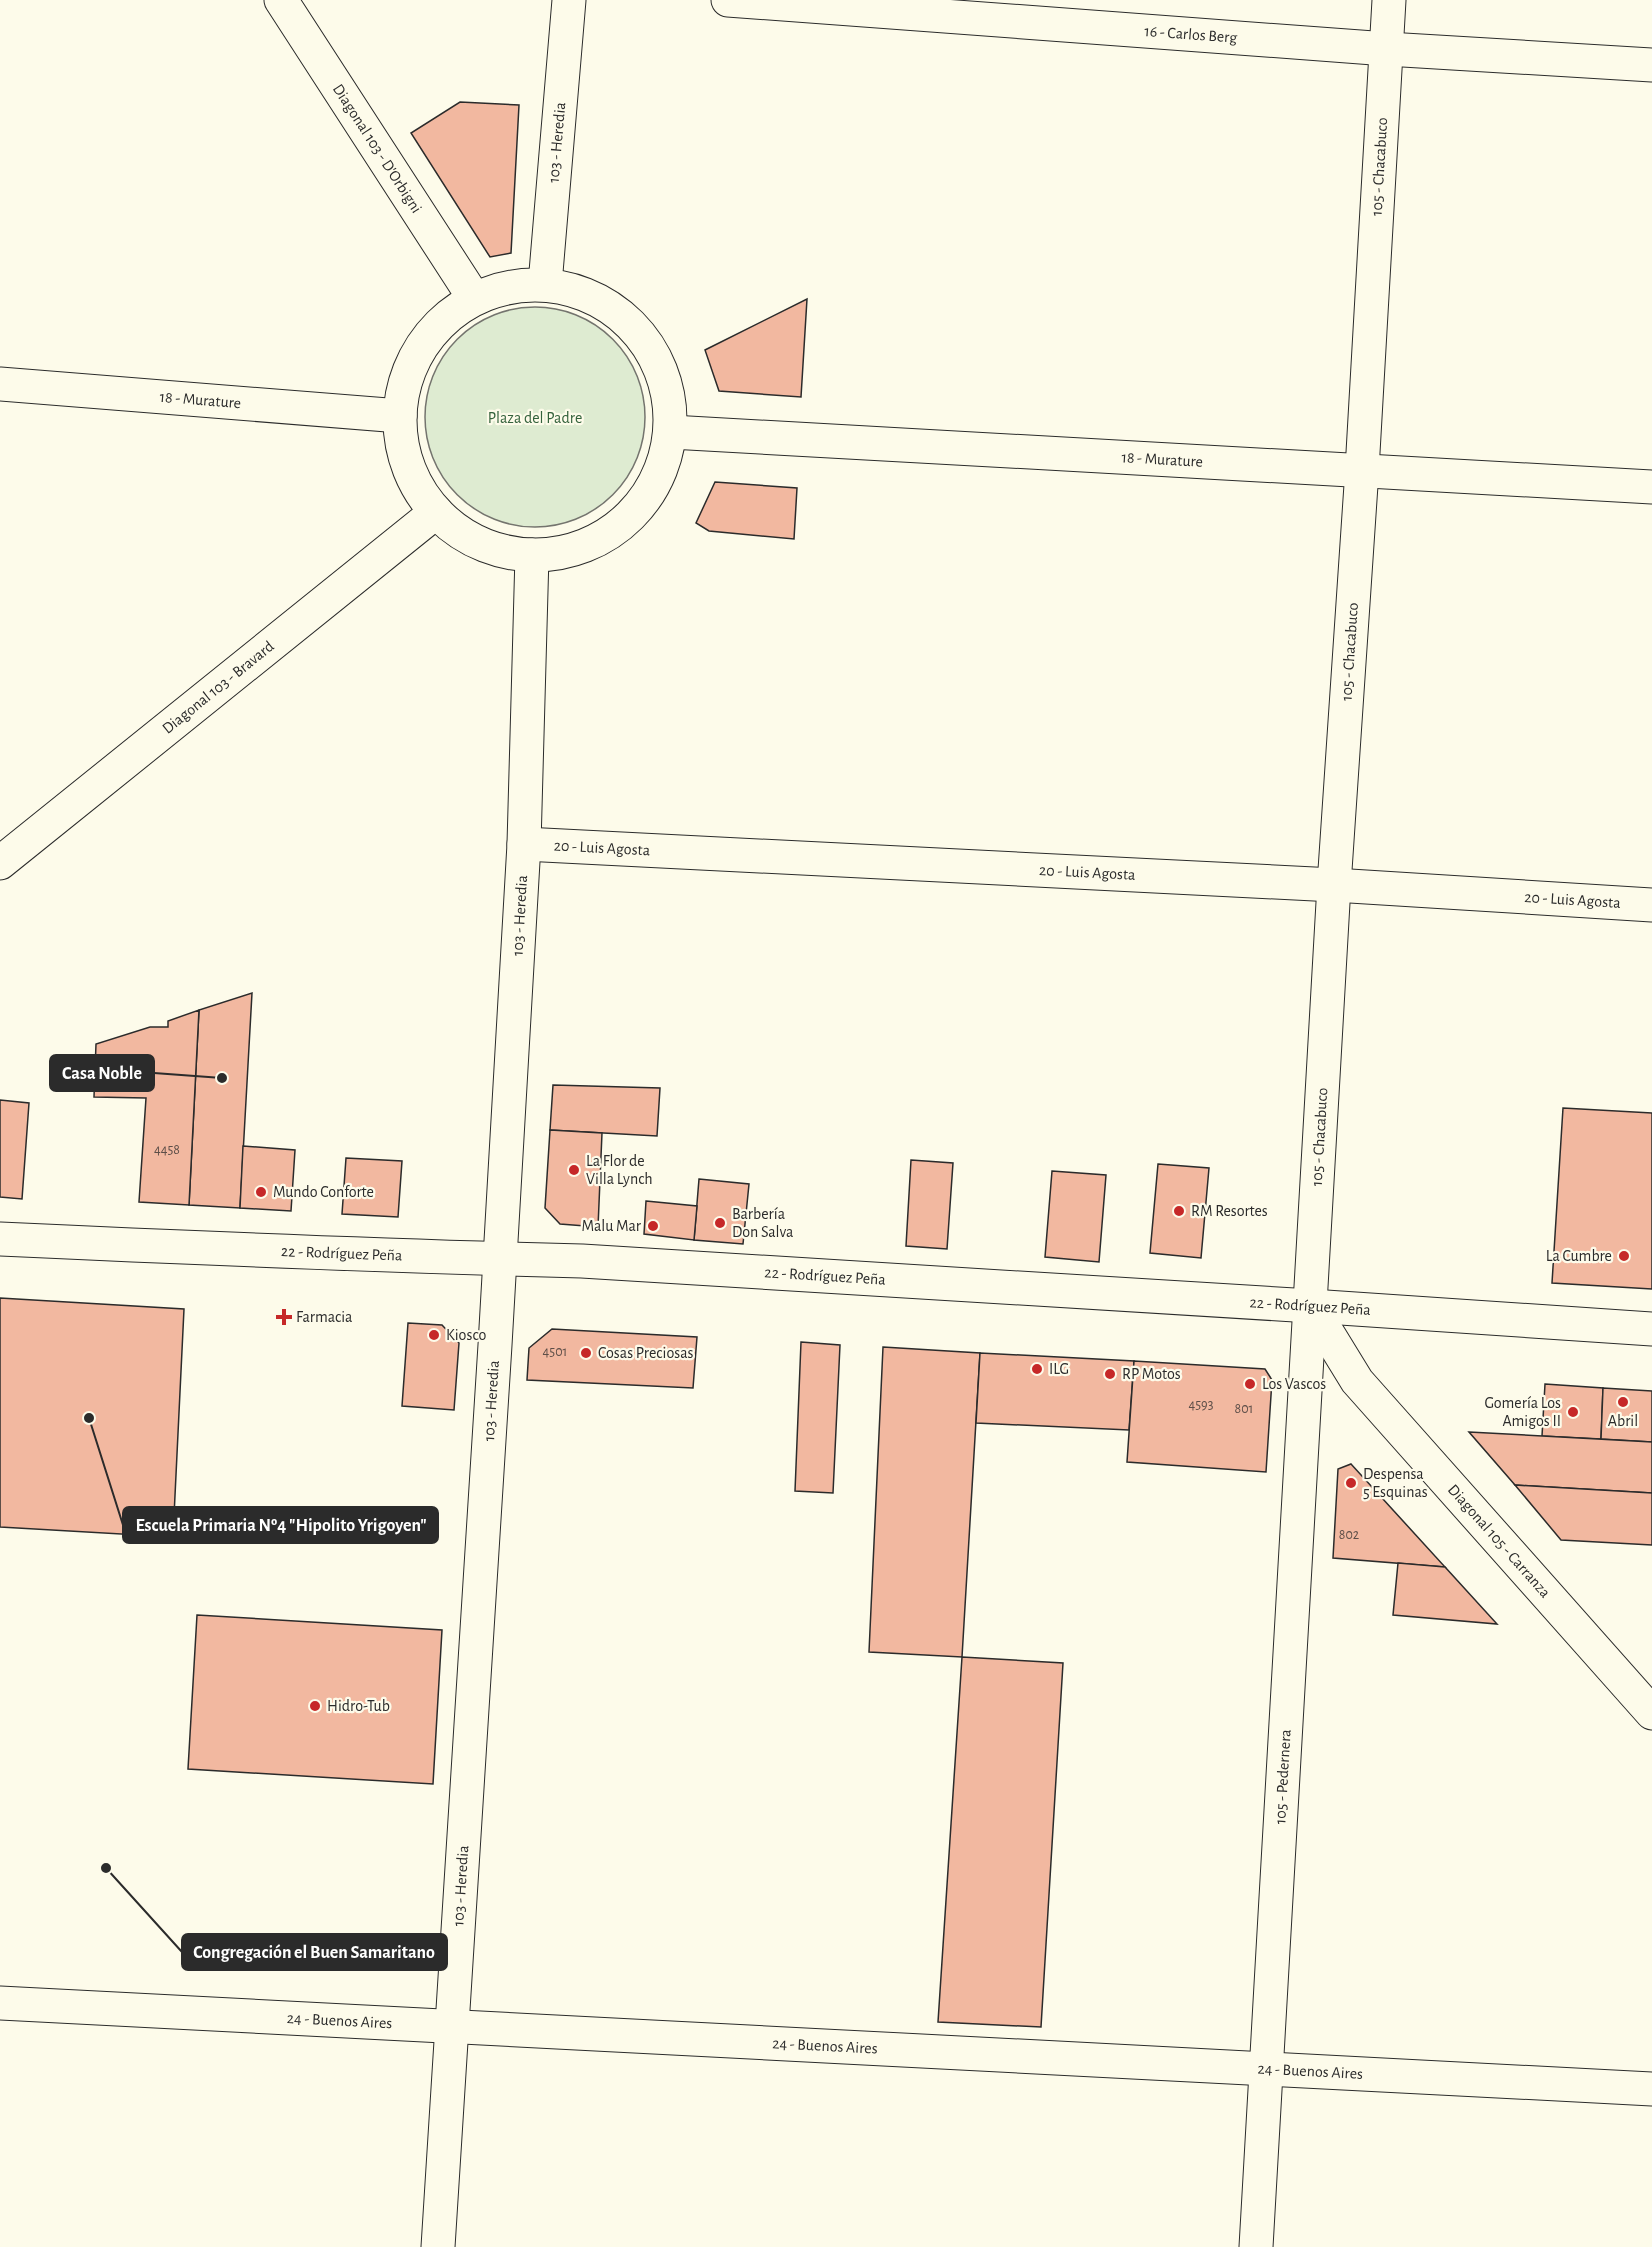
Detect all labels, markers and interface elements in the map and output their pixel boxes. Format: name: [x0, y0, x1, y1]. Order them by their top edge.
street label: 16 - Carlos Berg: [1144, 23, 1238, 46]
street label: Diagonal 103 - D'Orbigni: [330, 81, 425, 216]
street label: 103 - Heredia: [546, 102, 568, 183]
street label: 105 - Chacabuco: [1369, 117, 1390, 216]
street label: 18 - Murature: [159, 389, 242, 411]
park label: Plaza del Padre: [488, 410, 582, 426]
street label: 18 - Murature: [1121, 449, 1203, 470]
street label: 105 - Chacabuco: [1338, 602, 1361, 702]
street label: Diagonal 103 - Bravard: [159, 638, 277, 737]
street label: 20 - Luis Agosta: [553, 838, 651, 858]
street label: 20 - Luis Agosta: [1039, 862, 1136, 883]
street label: 103 - Heredia: [510, 875, 530, 956]
street label: 20 - Luis Agosta: [1524, 889, 1621, 911]
callout: Casa Noble: [50, 1055, 154, 1091]
text: Casa Noble: [62, 1065, 142, 1083]
street label: 105 - Chacabuco: [1309, 1087, 1330, 1187]
house number: 4458: [154, 1143, 180, 1157]
place label: La Flor de Villa Lynch: [586, 1153, 653, 1188]
marker: La Flor de Villa Lynch: [567, 1163, 581, 1177]
place label: Mundo Conforte: [273, 1184, 374, 1200]
marker: Mundo Conforte: [254, 1185, 268, 1199]
place label: RM Resortes: [1191, 1203, 1268, 1219]
marker: RM Resortes: [1172, 1204, 1186, 1218]
place label: Barbería Don Salva: [732, 1206, 793, 1240]
marker: Barbería Don Salva: [713, 1216, 727, 1230]
place label: Malu Mar: [582, 1218, 642, 1234]
marker: Malu Mar: [646, 1219, 660, 1233]
street label: 22 - Rodríguez Peña: [281, 1243, 403, 1264]
place label: La Cumbre: [1546, 1248, 1612, 1264]
marker: La Cumbre: [1617, 1249, 1631, 1263]
street label: 22 - Rodríguez Peña: [764, 1264, 886, 1288]
street label: 22 - Rodríguez Peña: [1249, 1294, 1371, 1318]
place label: Farmacia: [296, 1309, 352, 1325]
marker: Farmacia: [277, 1310, 291, 1324]
place label: Kiosco: [446, 1327, 487, 1343]
marker: Kiosco: [427, 1328, 441, 1342]
house number: 4501: [543, 1345, 567, 1359]
place label: Cosas Preciosas: [598, 1345, 694, 1361]
marker: Cosas Preciosas: [579, 1346, 593, 1360]
street label: 103 - Heredia: [481, 1360, 502, 1442]
place label: ILG: [1049, 1361, 1069, 1377]
marker: ILG: [1030, 1362, 1044, 1376]
place label: RP Motos: [1122, 1366, 1181, 1382]
marker: RP Motos: [1103, 1367, 1117, 1381]
place label: Los Vascos: [1262, 1376, 1326, 1392]
marker: Los Vascos: [1243, 1377, 1257, 1391]
place label: Gomería Los Amigos II: [1485, 1395, 1561, 1429]
marker: Abril: [1616, 1395, 1630, 1409]
house number: 4593: [1189, 1398, 1214, 1412]
house number: 801: [1235, 1402, 1253, 1416]
marker: Gomería Los Amigos II: [1566, 1405, 1580, 1419]
place label: Abril: [1608, 1413, 1638, 1429]
place label: Despensa 5 Esquinas: [1363, 1466, 1428, 1500]
marker: Despensa 5 Esquinas: [1344, 1476, 1358, 1490]
street label: Diagonal 105 - Carranza: [1445, 1481, 1553, 1601]
callout: Escuela Primaria Nº4 "Hipolito Yrigoyen": [123, 1507, 438, 1543]
text: Escuela Primaria Nº4 "Hipolito Yrigoyen": [135, 1517, 427, 1535]
house number: 802: [1339, 1528, 1359, 1542]
place label: Hidro-Tub: [327, 1698, 390, 1714]
marker: Hidro-Tub: [308, 1699, 322, 1713]
street label: 105 - Pedernera: [1272, 1729, 1294, 1825]
street label: 103 - Heredia: [450, 1845, 471, 1927]
callout: Congregación el Buen Samaritano: [182, 1934, 447, 1970]
text: Congregación el Buen Samaritano: [193, 1944, 435, 1962]
street label: 24 - Buenos Aires: [286, 2010, 393, 2031]
street label: 24 - Buenos Aires: [772, 2035, 878, 2057]
street label: 24 - Buenos Aires: [1257, 2060, 1363, 2082]

